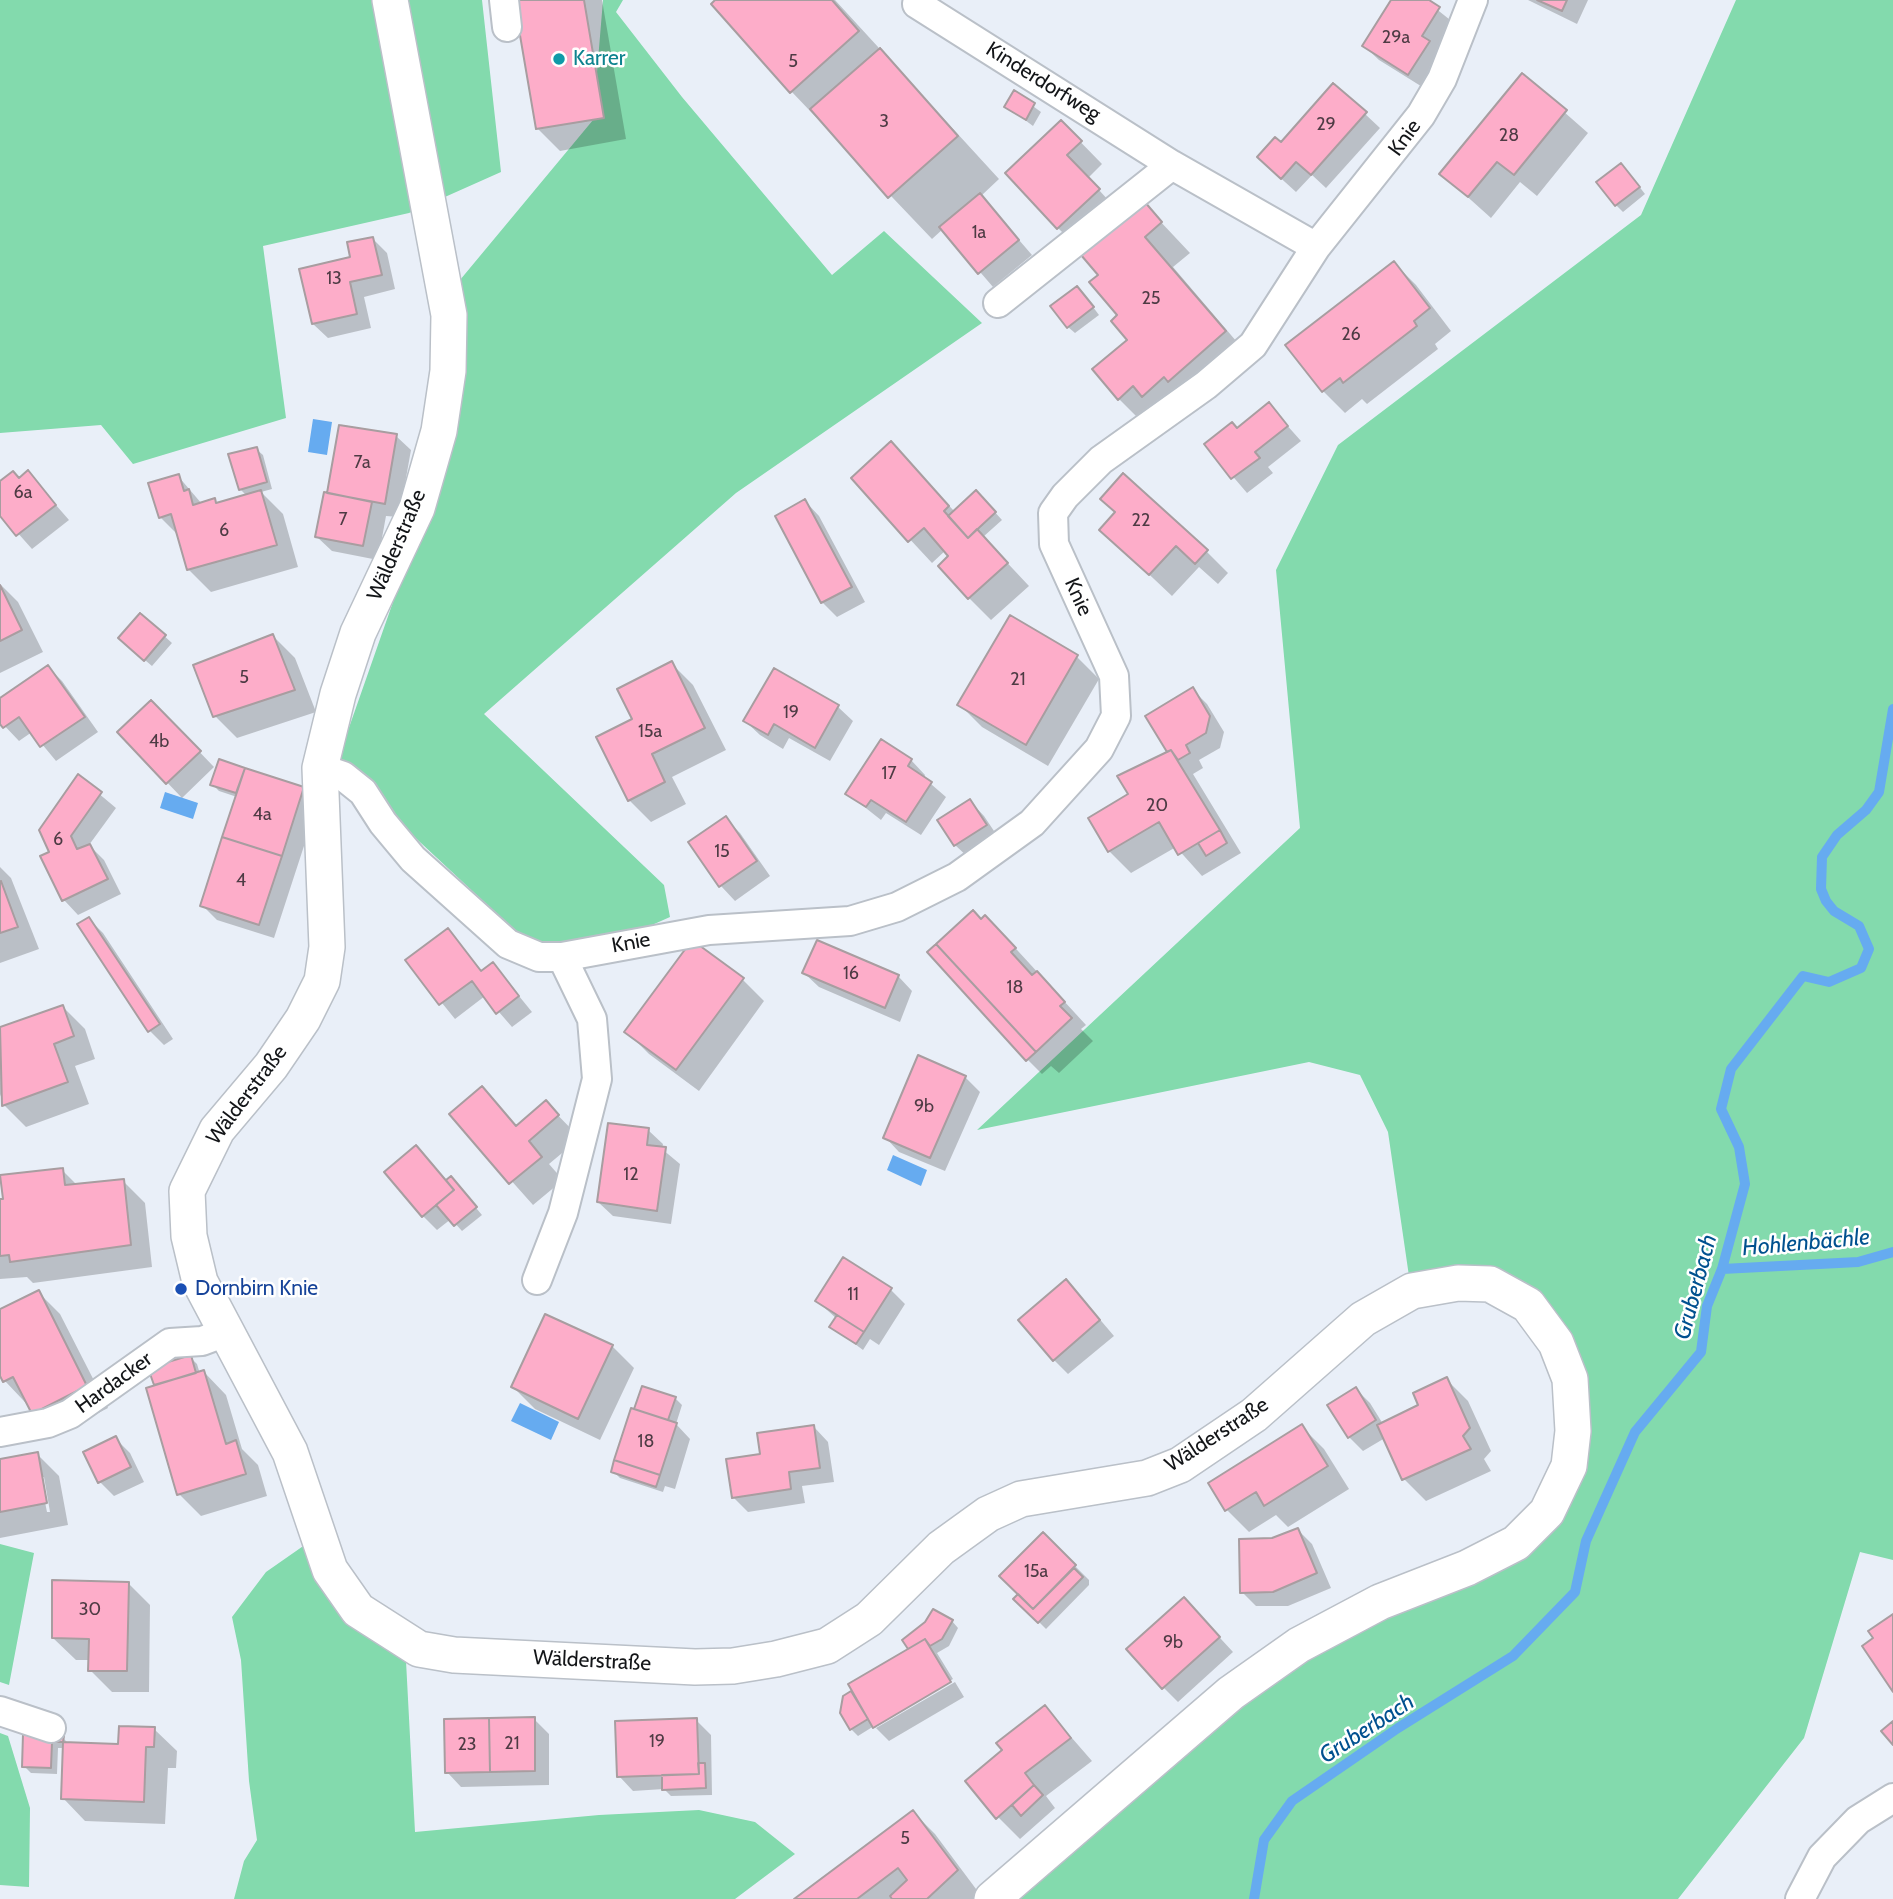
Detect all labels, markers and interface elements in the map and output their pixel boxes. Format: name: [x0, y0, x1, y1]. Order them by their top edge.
house number: 29a: [1382, 27, 1410, 49]
street label: Kinderdorfweg: [981, 37, 1105, 127]
place label: Karrer: [573, 46, 625, 72]
marker: Karrer: [551, 51, 567, 67]
house number: 5: [788, 51, 798, 73]
house number: 3: [879, 111, 889, 133]
house number: 29: [1316, 114, 1336, 136]
street label: Knie: [1383, 115, 1427, 161]
house number: 28: [1499, 125, 1519, 147]
house number: 1a: [972, 222, 986, 244]
house number: 13: [326, 268, 342, 290]
house number: 25: [1141, 288, 1161, 310]
house number: 26: [1341, 324, 1361, 346]
house number: 7a: [353, 452, 371, 474]
house number: 6a: [14, 482, 32, 504]
street label: Wälderstraße: [362, 486, 432, 604]
house number: 7: [338, 509, 348, 531]
house number: 22: [1132, 510, 1150, 532]
house number: 6: [219, 520, 229, 542]
street label: Knie: [1059, 574, 1097, 620]
house number: 5: [239, 667, 249, 689]
house number: 21: [1010, 669, 1026, 691]
house number: 19: [783, 702, 799, 724]
house number: 15a: [638, 721, 662, 743]
house number: 4b: [149, 731, 169, 753]
house number: 17: [882, 763, 896, 785]
house number: 20: [1146, 795, 1168, 817]
house number: 4a: [252, 804, 272, 826]
house number: 6: [53, 829, 63, 851]
house number: 15: [714, 841, 730, 863]
house number: 4: [236, 870, 246, 892]
street label: Knie: [610, 927, 652, 959]
house number: 16: [843, 963, 859, 985]
house number: 18: [1007, 977, 1023, 999]
street label: Wälderstraße: [201, 1040, 293, 1150]
house number: 9b: [914, 1096, 934, 1118]
house number: 12: [623, 1164, 639, 1186]
water label: Hohlenbächle: [1741, 1224, 1871, 1262]
water label: Gruberbach: [1669, 1231, 1723, 1343]
place label: Dornbirn Knie: [195, 1276, 318, 1302]
marker: Dornbirn Knie: [173, 1281, 189, 1297]
house number: 11: [847, 1284, 859, 1306]
street label: Hardacker: [71, 1347, 157, 1419]
street label: Wälderstraße: [1161, 1392, 1273, 1478]
house number: 18: [638, 1431, 654, 1453]
house number: 15a: [1024, 1561, 1048, 1583]
house number: 30: [79, 1599, 101, 1621]
house number: 9b: [1163, 1632, 1183, 1654]
street label: Wälderstraße: [532, 1645, 652, 1677]
water label: Gruberbach: [1314, 1688, 1420, 1770]
house number: 19: [649, 1731, 665, 1753]
house number: 21: [504, 1733, 520, 1755]
house number: 23: [457, 1734, 477, 1756]
house number: 5: [900, 1828, 910, 1850]

